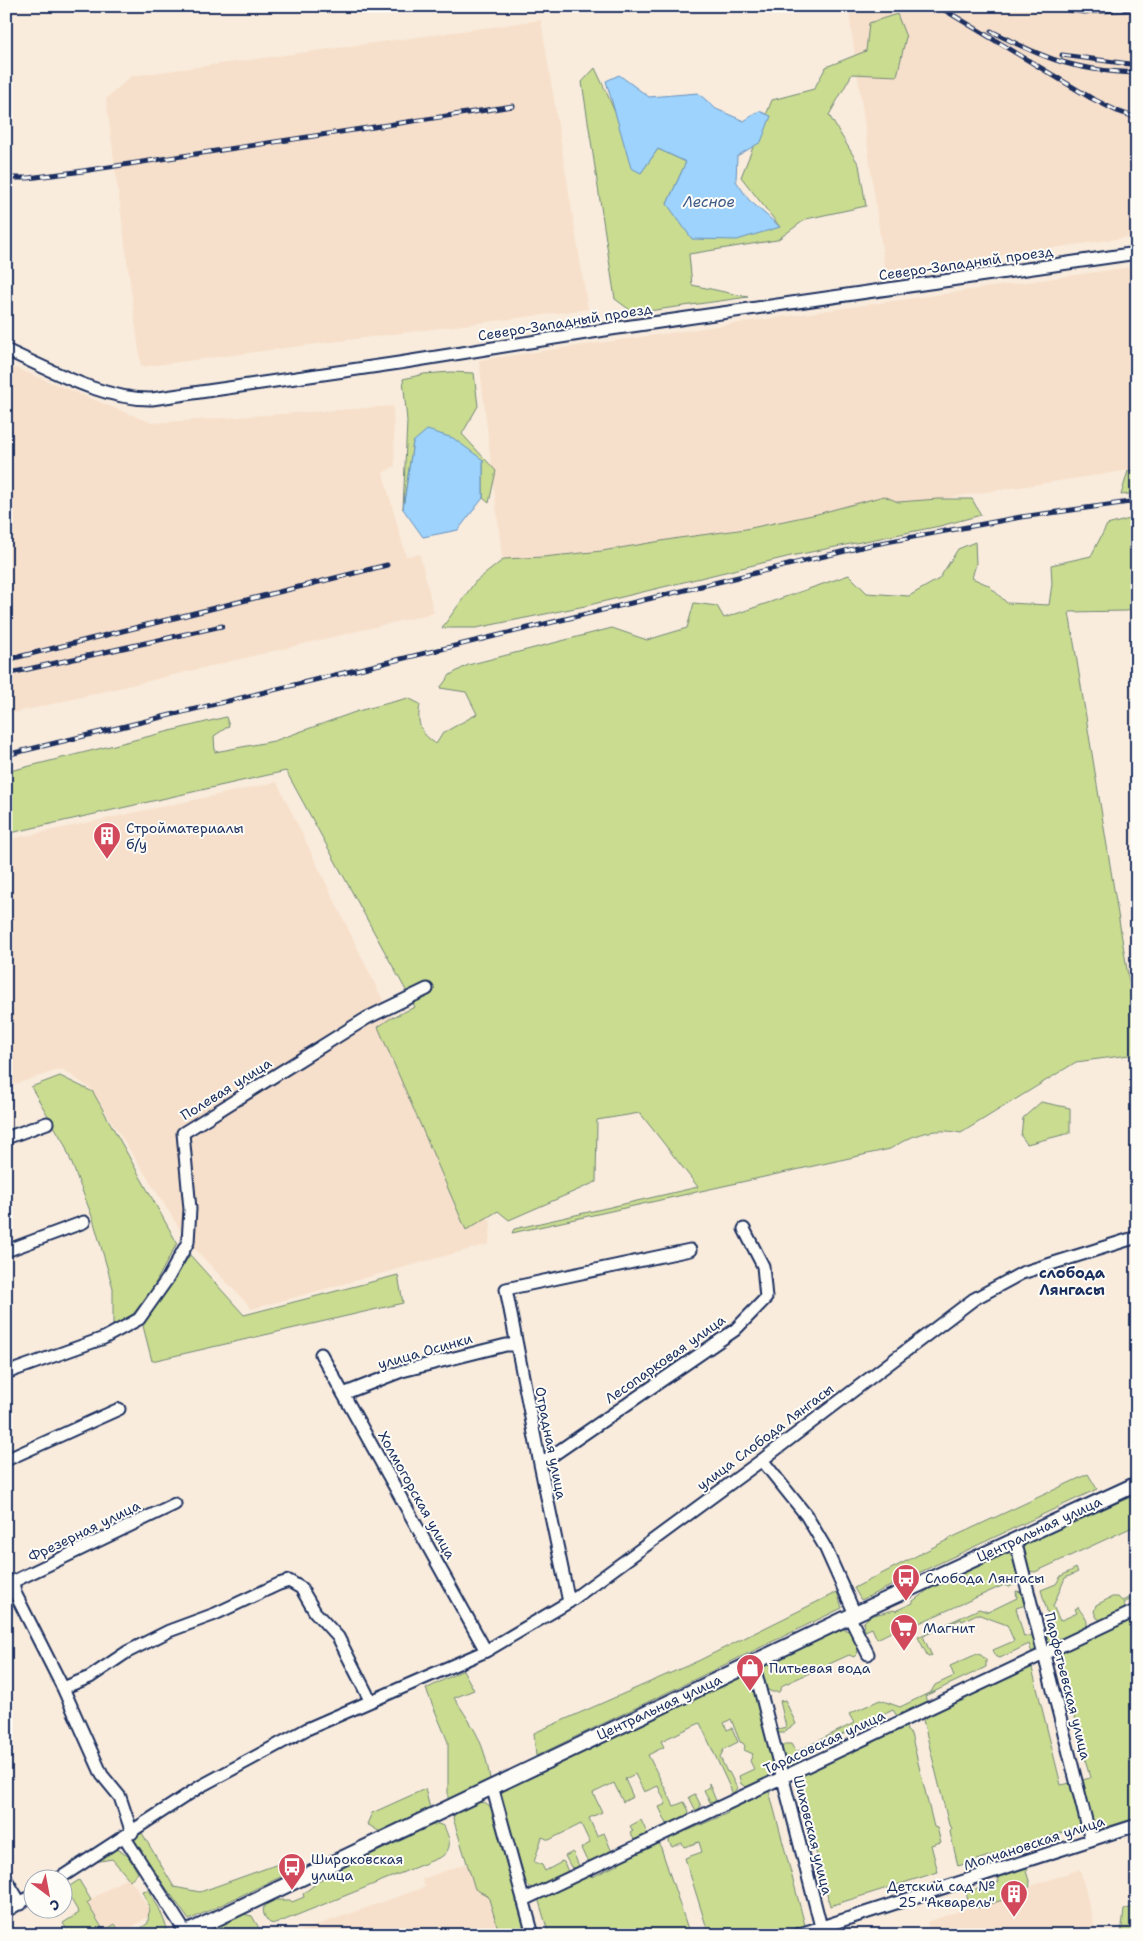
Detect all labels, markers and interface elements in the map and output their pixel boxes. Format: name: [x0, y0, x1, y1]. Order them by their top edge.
water label: Лесное: [682, 192, 735, 212]
street label: Северо-Западный проезд: [878, 242, 1055, 284]
street label: Северо-Западный проезд: [477, 299, 653, 345]
place label: Стройматериалы б/у: [126, 819, 244, 853]
building icon: Стройматериалы б/у: [92, 821, 122, 860]
street label: Полевая улица: [177, 1054, 275, 1124]
district label: слобода Лянгасы: [1039, 1263, 1106, 1300]
street label: Лесопарковая улица: [601, 1310, 729, 1407]
street label: улица Осинки: [376, 1329, 474, 1373]
street label: улица Слобода Лянгасы: [693, 1380, 837, 1494]
street label: Отрадная улица: [531, 1385, 571, 1501]
street label: Холмогорская улица: [374, 1428, 460, 1562]
street label: Центральная улица: [973, 1492, 1105, 1566]
street label: Фрезерная улица: [25, 1496, 143, 1566]
bus stop icon: Слобода Лянгасы: [891, 1563, 921, 1602]
place label: Слобода Лянгасы: [925, 1569, 1045, 1587]
street label: Парфетьевская улица: [1041, 1610, 1095, 1762]
supermarket icon: Магнит: [889, 1613, 919, 1652]
place label: Магнит: [923, 1619, 976, 1637]
shop icon: Питьевая вода: [735, 1653, 765, 1692]
place label: Питьевая вода: [769, 1659, 871, 1677]
street label: Центральная улица: [593, 1670, 725, 1744]
street label: Тарасовская улица: [760, 1706, 888, 1778]
street label: Шиховская улица: [789, 1773, 837, 1897]
street label: Молчановская улица: [961, 1812, 1107, 1874]
place label: Широковская улица: [311, 1850, 403, 1884]
bus stop icon: Широковская улица: [277, 1852, 307, 1891]
north arrow: [22, 1868, 72, 1918]
place label: Детский сад № 25 "Акварель": [887, 1877, 995, 1911]
building icon: Детский сад № 25 "Акварель": [999, 1879, 1029, 1918]
text: С: [46, 1895, 63, 1915]

